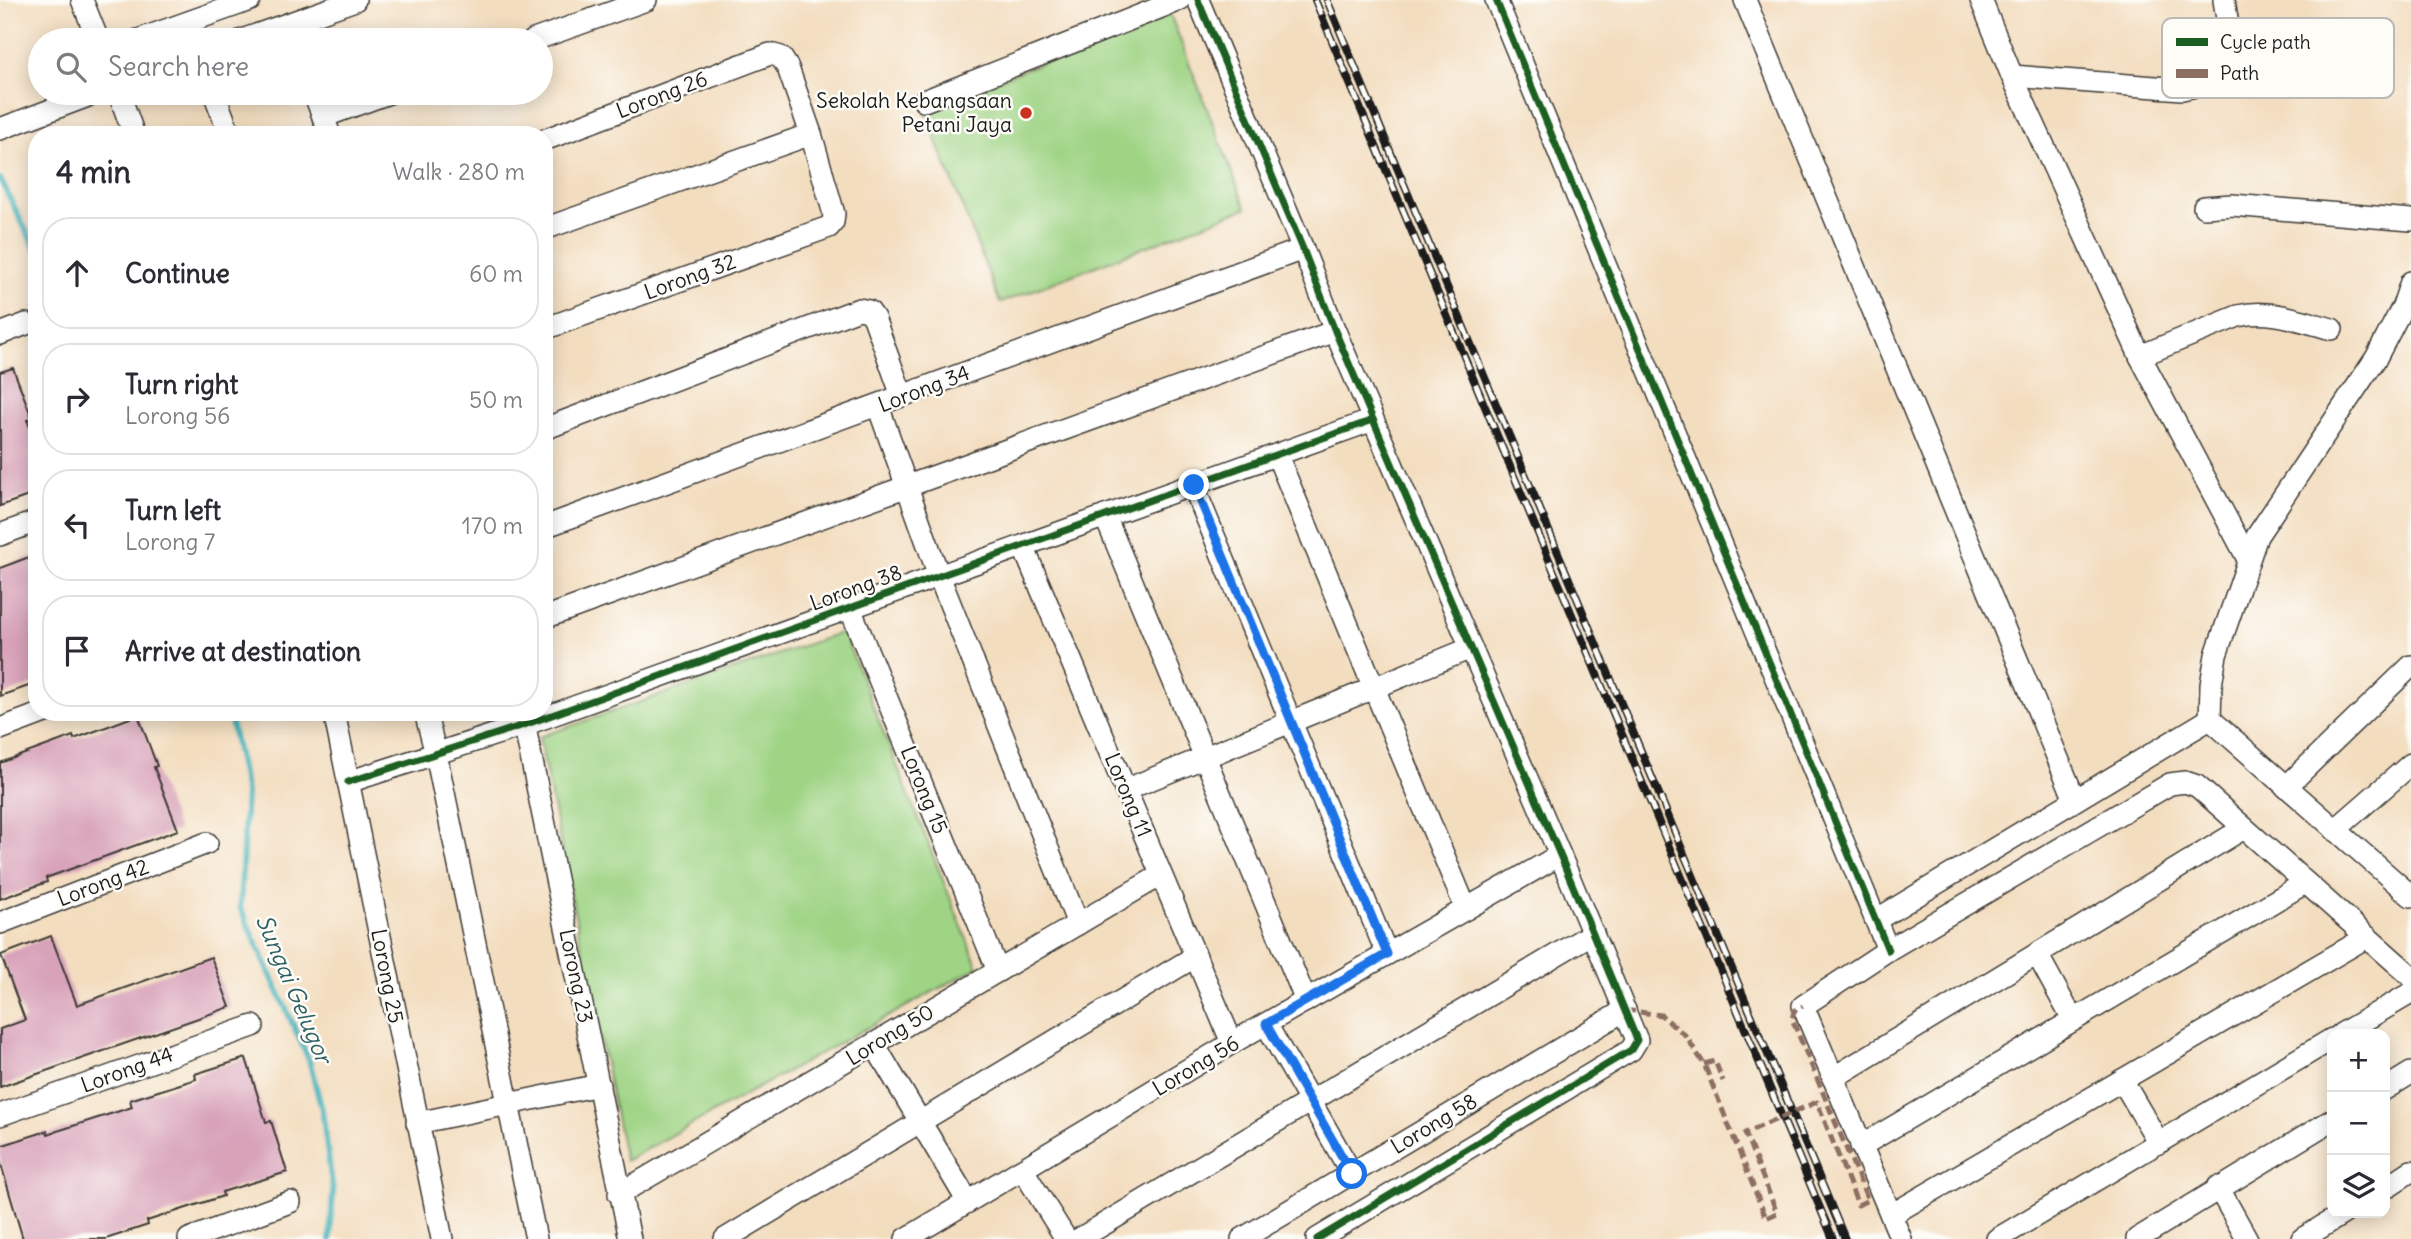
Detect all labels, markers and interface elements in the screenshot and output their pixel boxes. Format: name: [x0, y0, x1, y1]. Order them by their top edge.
legend: [2162, 18, 2394, 98]
search box: [28, 28, 553, 105]
text: Cycle path: [2220, 30, 2311, 54]
icon: search: [52, 48, 90, 86]
text: Search here: [108, 50, 249, 83]
text: Path: [2220, 61, 2259, 85]
street label: Lorong 26: [612, 65, 711, 124]
place label: Sekolah Kebangsaan Petani Jaya: [816, 87, 1012, 138]
marker: Sekolah Kebangsaan Petani Jaya: [1018, 105, 1034, 121]
text: 4 min: [56, 153, 131, 191]
text: Walk · 280 m: [392, 157, 525, 186]
street label: Lorong 32: [640, 248, 739, 306]
icon: ahead: [58, 254, 96, 292]
text: Continue: [125, 257, 230, 290]
text: 60 m: [469, 259, 523, 288]
street label: Lorong 34: [874, 359, 974, 418]
text: Turn right: [125, 368, 238, 401]
icon: right: [58, 380, 96, 418]
text: 50 m: [469, 385, 523, 414]
text: Lorong 56: [125, 401, 230, 430]
route end: [1178, 469, 1209, 500]
text: Turn left: [125, 494, 221, 527]
icon: left: [58, 506, 96, 544]
text: 170 m: [462, 511, 523, 540]
text: Lorong 7: [125, 527, 215, 556]
street label: Lorong 38: [806, 558, 906, 617]
icon: arrive: [58, 632, 96, 670]
text: Arrive at destination: [125, 635, 361, 668]
street label: Lorong 15: [895, 742, 954, 838]
street label: Lorong 11: [1099, 749, 1158, 841]
street label: Lorong 42: [53, 853, 152, 912]
water label: Sungai Gelugor: [250, 910, 340, 1070]
street label: Lorong 25: [365, 926, 410, 1025]
street label: Lorong 23: [553, 926, 600, 1025]
street label: Lorong 50: [841, 998, 939, 1071]
street label: Lorong 56: [1148, 1029, 1244, 1102]
map controls: [2327, 1029, 2390, 1218]
button: +: [2327, 1029, 2390, 1092]
street label: Lorong 44: [77, 1040, 177, 1099]
street label: Lorong 58: [1386, 1087, 1482, 1160]
button: −: [2327, 1092, 2390, 1155]
button: layers: [2327, 1155, 2390, 1218]
route start: [1336, 1158, 1367, 1189]

